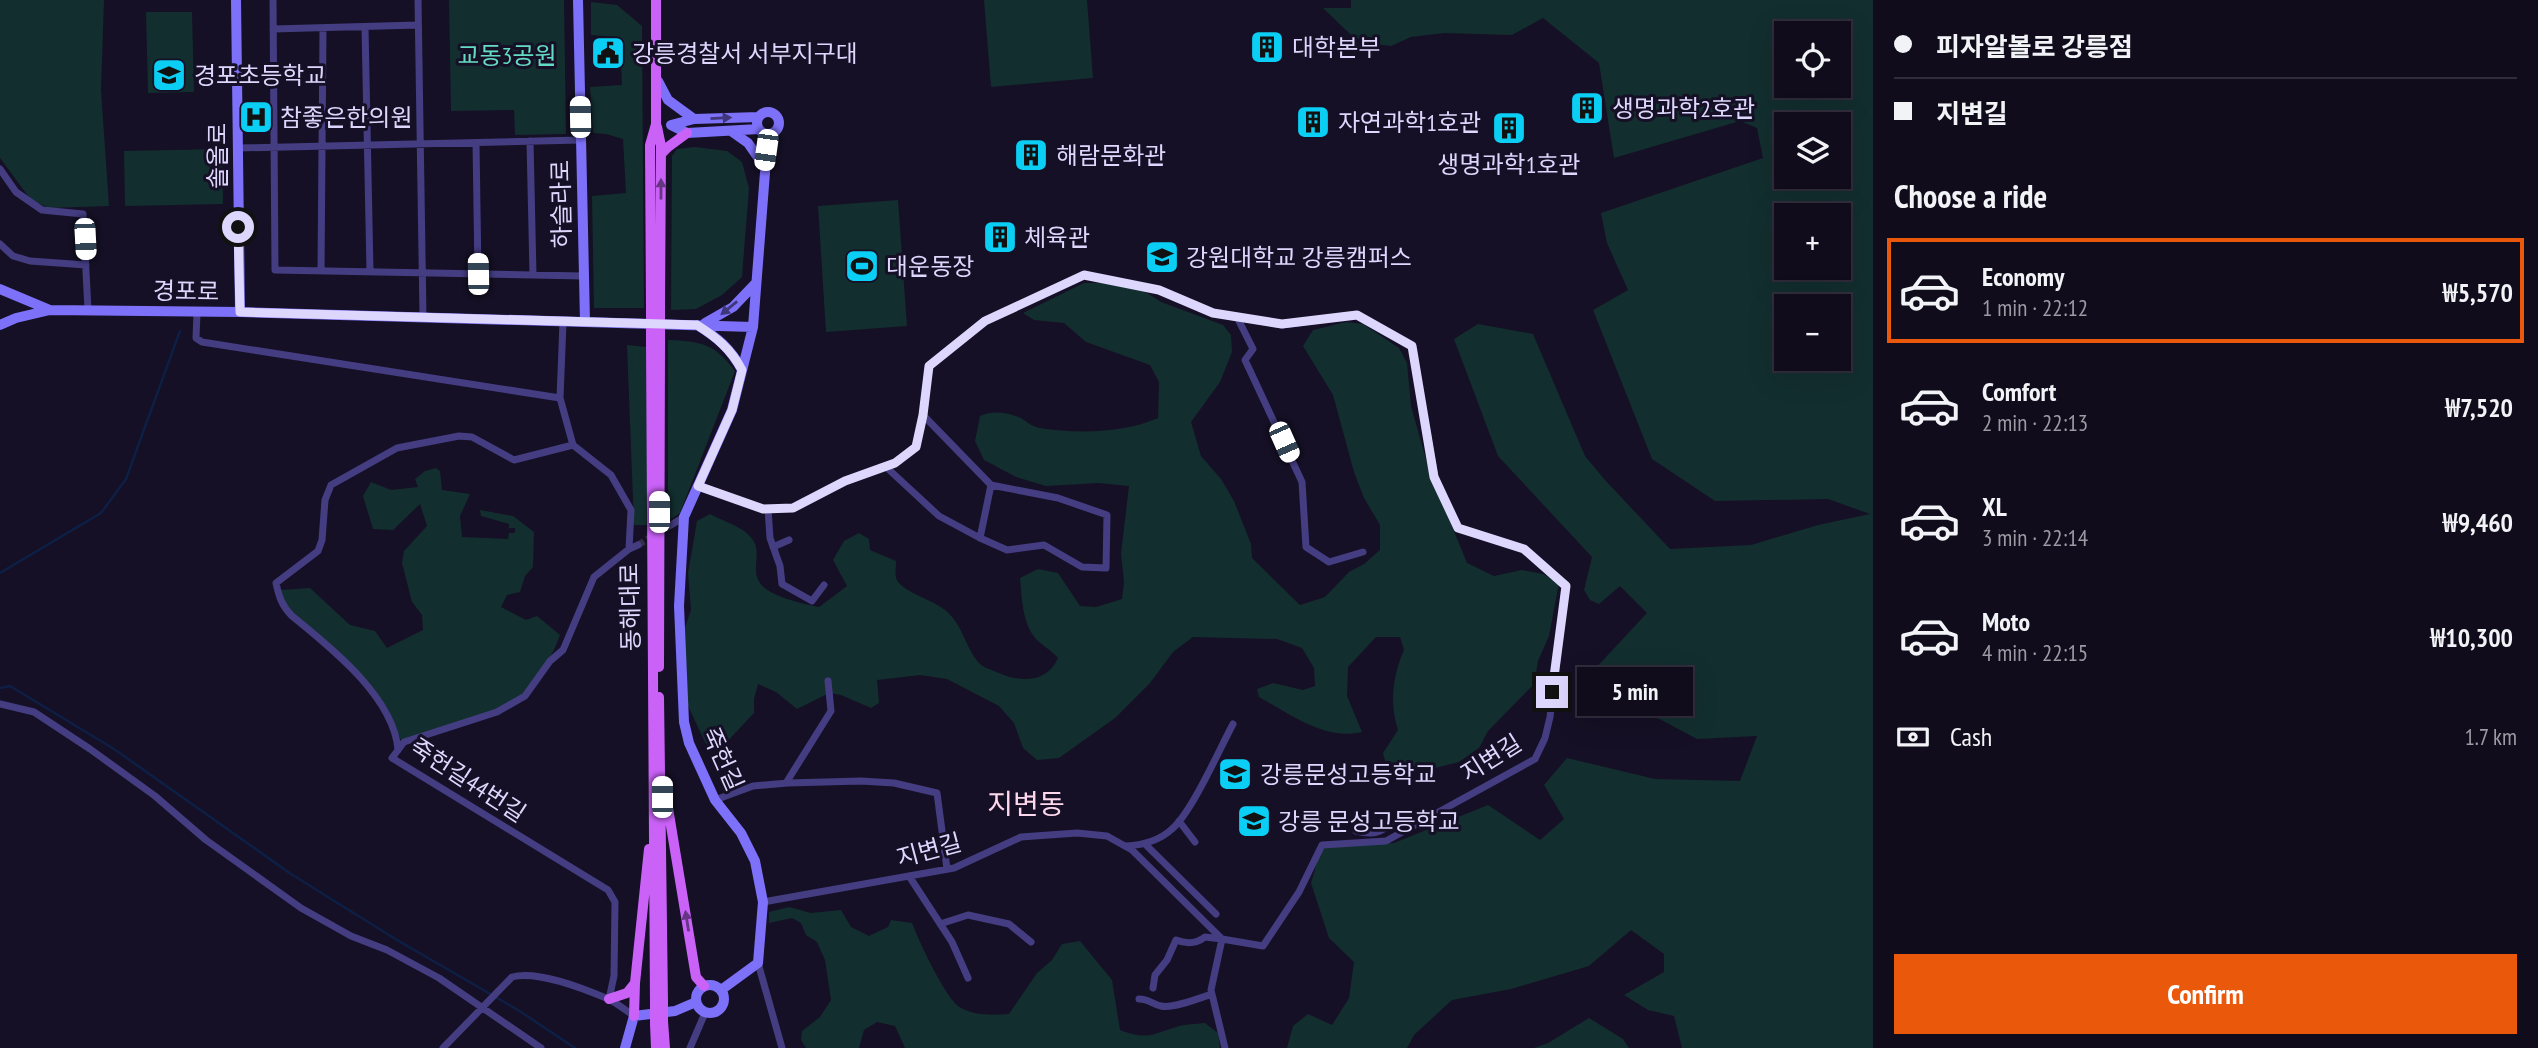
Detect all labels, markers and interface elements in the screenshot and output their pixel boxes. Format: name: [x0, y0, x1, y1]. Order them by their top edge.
map controls: [1774, 21, 1851, 371]
button: locate: [1774, 21, 1851, 98]
building icon: 대학본부: [1248, 28, 1286, 66]
text: 피자알볼로 강릉점: [1936, 30, 2133, 63]
place label: 대학본부: [1292, 32, 1380, 63]
public building icon: 강릉경찰서 서부지구대: [589, 34, 627, 72]
place label: 강릉경찰서 서부지구대: [632, 38, 858, 69]
park label: 교동3공원: [457, 40, 557, 71]
school or university icon: 경포초등학교: [150, 56, 188, 94]
place label: 경포초등학교: [194, 60, 326, 91]
building icon: 생명과학2호관: [1568, 89, 1606, 127]
place label: 생명과학2호관: [1612, 93, 1755, 124]
car: [570, 96, 591, 138]
text: 지변길: [1936, 97, 2008, 130]
hospital icon: 참좋은한의원: [237, 98, 275, 136]
place label: 참좋은한의원: [280, 102, 412, 133]
building icon: 자연과학1호관: [1294, 103, 1332, 141]
place label: 자연과학1호관: [1338, 107, 1481, 138]
building icon: 생명과학1호관: [1490, 109, 1528, 147]
one-way arrow: [711, 112, 733, 123]
button: layers: [1774, 112, 1851, 189]
street label: 솔올로: [202, 123, 233, 189]
car: [753, 128, 780, 172]
building icon: 해람문화관: [1012, 136, 1050, 174]
place label: 해람문화관: [1056, 140, 1166, 171]
place label: 생명과학1호관: [1437, 149, 1581, 180]
street label: 하슬라로: [545, 160, 577, 248]
text: Choose a ride: [1894, 175, 2047, 217]
one-way arrow: [655, 178, 667, 200]
button: +: [1774, 203, 1851, 280]
route start: [222, 211, 254, 243]
car: [74, 217, 97, 261]
building icon: 체육관: [981, 218, 1019, 256]
place label: 체육관: [1024, 222, 1090, 253]
school or university icon: 강원대학교 강릉캠퍼스: [1143, 238, 1181, 276]
place label: 강원대학교 강릉캠퍼스: [1186, 242, 1412, 273]
sports icon: 대운동장: [843, 247, 881, 285]
place label: 대운동장: [886, 251, 974, 282]
car: [468, 253, 489, 295]
icon: car: [1898, 259, 1961, 322]
text: Economy: [1982, 260, 2064, 293]
street label: 경포로: [153, 275, 219, 307]
text: ₩5,570: [2443, 276, 2513, 309]
text: 1 min · 22:12: [1982, 293, 2088, 322]
button: −: [1774, 294, 1851, 371]
one-way arrow: [721, 300, 738, 315]
icon: car: [1898, 374, 1961, 437]
text: Comfort: [1982, 375, 2056, 408]
text: ₩7,520: [2445, 391, 2513, 424]
text: 2 min · 22:13: [1982, 408, 2088, 437]
car: [1266, 419, 1303, 465]
icon: car: [1898, 489, 1961, 552]
text: XL: [1982, 490, 2007, 523]
car: [649, 491, 670, 533]
text: ₩9,460: [2443, 506, 2513, 539]
text: 3 min · 22:14: [1982, 523, 2088, 552]
street label: 동해대로: [614, 563, 646, 651]
icon: car: [1898, 604, 1961, 667]
text: Moto: [1982, 605, 2030, 638]
text: ₩10,300: [2430, 621, 2513, 654]
text: 4 min · 22:15: [1982, 638, 2088, 667]
callout: 5 min: [1576, 668, 1692, 716]
route end: [1536, 676, 1568, 708]
text: 5 min: [1612, 677, 1658, 706]
icon: cash: [1894, 718, 1932, 756]
text: Cash: [1950, 720, 1992, 753]
street label: 죽헌길: [695, 722, 751, 796]
text: 1.7 km: [2464, 722, 2517, 751]
street label: 지변길: [1455, 727, 1527, 789]
street label: 죽헌길44번길: [404, 731, 532, 829]
school or university icon: 강릉문성고등학교: [1216, 755, 1254, 793]
place label: 강릉문성고등학교: [1260, 759, 1437, 790]
car: [652, 776, 673, 818]
district label: 지변동: [987, 785, 1065, 822]
school or university icon: 강릉 문성고등학교: [1235, 802, 1273, 840]
place label: 강릉 문성고등학교: [1278, 806, 1460, 837]
street label: 지변길: [893, 826, 965, 874]
one-way arrow: [681, 910, 692, 932]
button: Confirm: [1894, 954, 2517, 1034]

